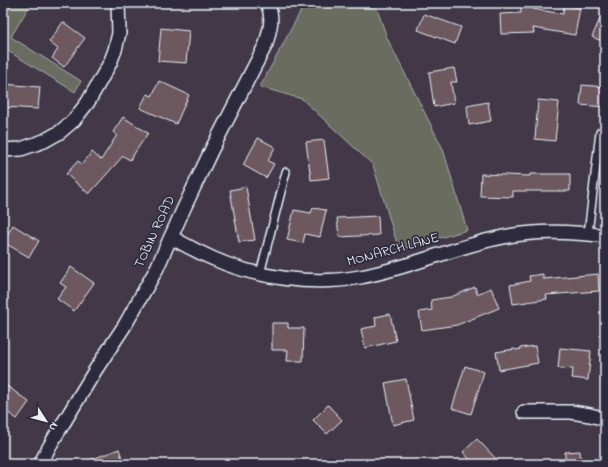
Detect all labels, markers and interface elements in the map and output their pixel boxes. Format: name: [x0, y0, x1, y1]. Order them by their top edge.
street label: TOBIN ROAD: [129, 192, 181, 272]
street label: MONARCH LANE: [345, 228, 441, 272]
north arrow: [26, 401, 66, 441]
text: N: [45, 419, 62, 434]

